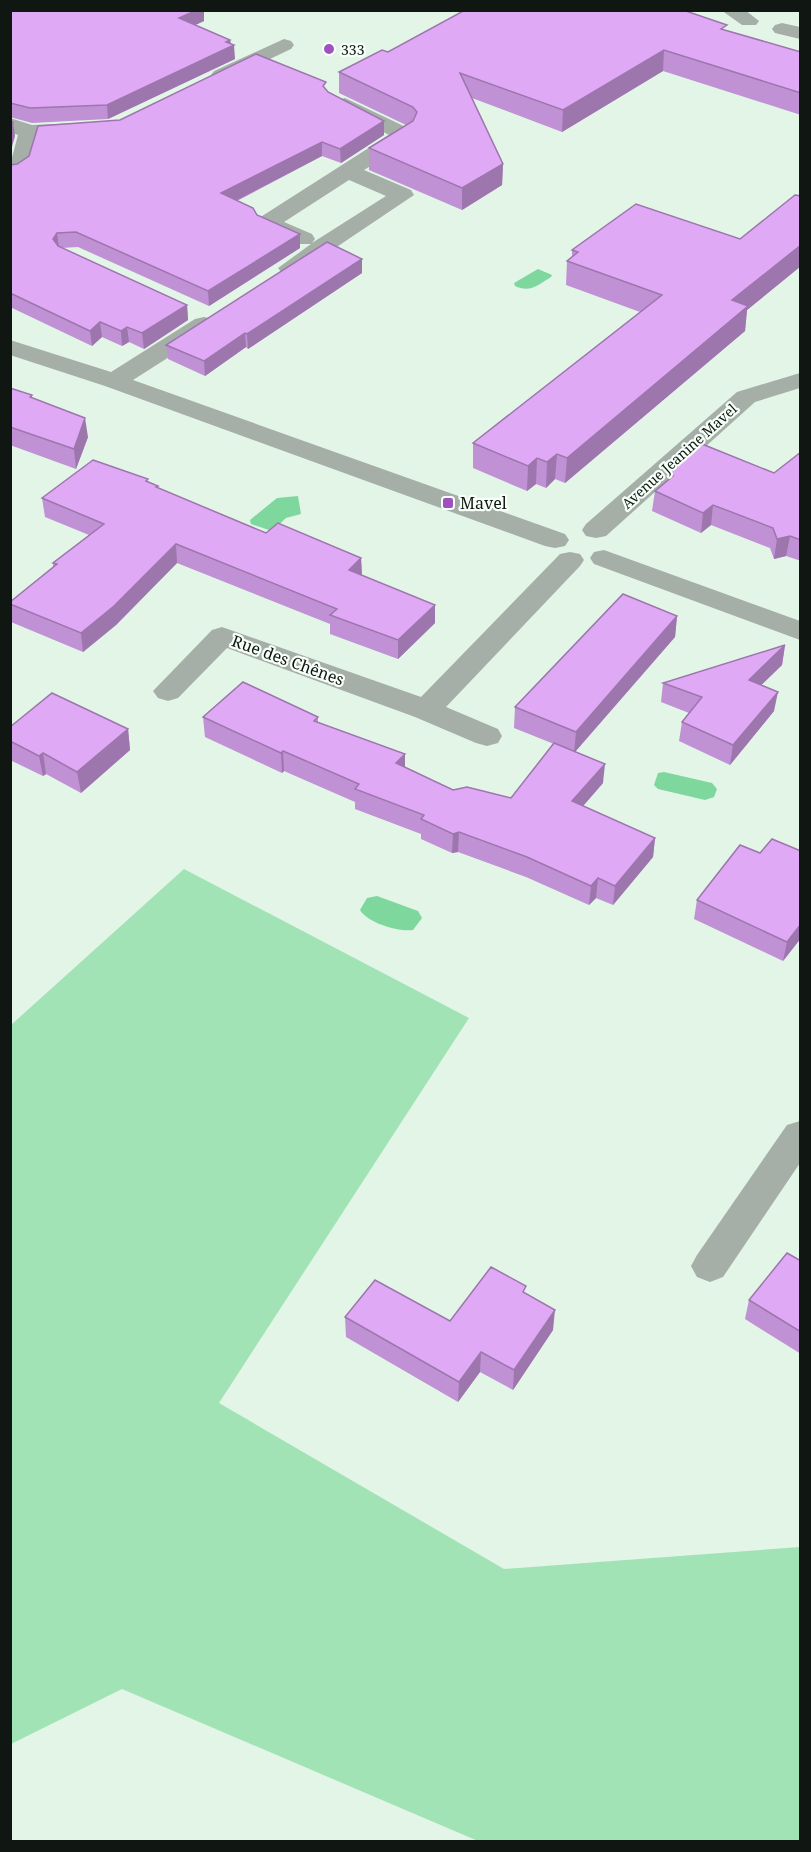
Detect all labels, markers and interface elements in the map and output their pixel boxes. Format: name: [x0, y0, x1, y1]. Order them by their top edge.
place label: 333: [341, 40, 365, 59]
marker: 333: [322, 42, 336, 56]
street label: Avenue Jeanine Mavel: [617, 399, 741, 513]
place label: Mavel: [460, 492, 507, 514]
marker: Mavel: [441, 496, 455, 510]
street label: Rue des Chênes: [229, 630, 347, 690]

